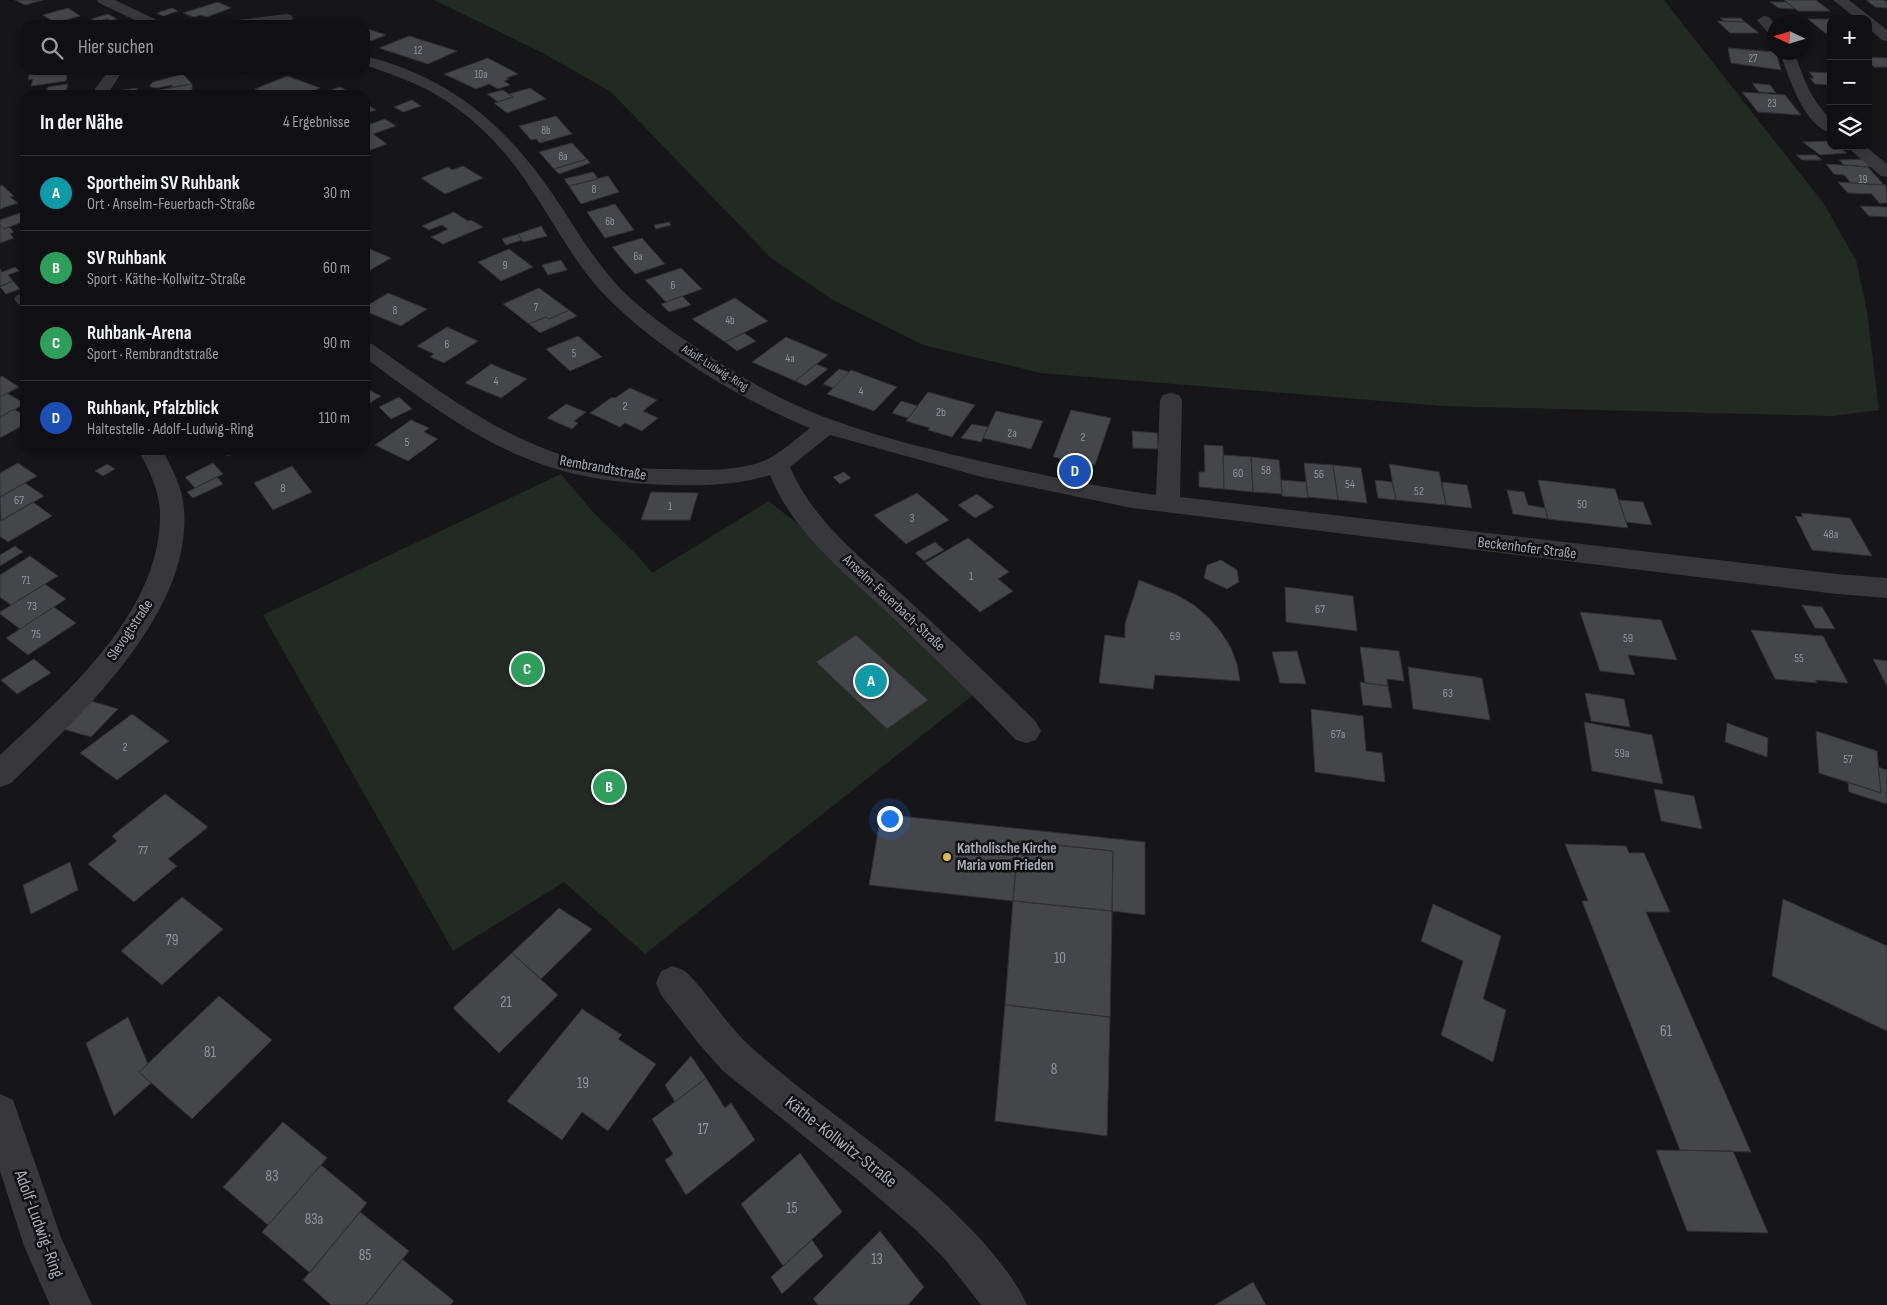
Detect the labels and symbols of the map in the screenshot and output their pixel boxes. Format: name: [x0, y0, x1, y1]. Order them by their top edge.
north arrow: [1767, 15, 1812, 60]
house number: 12: [414, 44, 423, 57]
house number: 27: [1749, 52, 1758, 65]
house number: 10a: [475, 68, 488, 81]
house number: 23: [1767, 97, 1777, 110]
house number: 8b: [541, 124, 551, 137]
house number: 8a: [558, 150, 568, 163]
house number: 19: [1859, 173, 1867, 186]
house number: 8: [592, 183, 597, 196]
house number: 6b: [605, 215, 615, 228]
house number: 6a: [633, 250, 643, 263]
house number: 9: [503, 259, 508, 272]
house number: 6: [671, 279, 676, 292]
house number: 7: [534, 301, 539, 314]
house number: 8: [393, 304, 398, 317]
house number: 4b: [725, 314, 735, 327]
house number: 6: [445, 338, 450, 351]
street label: Adolf-Ludwig-Ring: [678, 341, 751, 394]
house number: 5: [572, 347, 576, 360]
house number: 4a: [786, 352, 794, 365]
house number: 4: [494, 375, 499, 388]
house number: 4: [859, 385, 864, 398]
house number: 2: [623, 399, 628, 414]
house number: 2b: [936, 405, 946, 420]
house number: 2a: [1007, 426, 1017, 441]
house number: 2: [1081, 430, 1086, 445]
house number: 5: [405, 435, 410, 450]
street label: Rembrandtstraße: [558, 451, 648, 485]
pin: D: [1059, 452, 1091, 490]
house number: 58: [1261, 463, 1271, 478]
house number: 60: [1233, 466, 1243, 481]
house number: 56: [1314, 467, 1324, 482]
house number: 54: [1345, 477, 1355, 492]
house number: 8: [280, 481, 286, 496]
house number: 52: [1414, 484, 1424, 499]
house number: 67: [14, 493, 24, 508]
house number: 50: [1577, 497, 1587, 512]
house number: 1: [668, 499, 673, 514]
house number: 3: [909, 511, 915, 526]
house number: 48a: [1824, 527, 1839, 542]
street label: Beckenhofer Straße: [1477, 533, 1577, 563]
street label: Anselm-Feuerbach-Straße: [838, 550, 949, 655]
house number: 1: [969, 569, 974, 584]
house number: 71: [21, 573, 31, 588]
street label: Slevogtstraße: [103, 596, 157, 664]
house number: 73: [27, 599, 37, 614]
house number: 67: [1315, 602, 1325, 617]
house number: 75: [31, 627, 41, 642]
house number: 69: [1170, 629, 1180, 644]
house number: 59: [1623, 631, 1633, 646]
pin: C: [511, 650, 543, 688]
house number: 55: [1794, 651, 1804, 666]
pin: A: [855, 662, 887, 700]
house number: 63: [1443, 686, 1453, 701]
house number: 67a: [1331, 727, 1346, 742]
house number: 2: [123, 740, 128, 755]
house number: 59a: [1615, 746, 1630, 761]
house number: 57: [1843, 752, 1853, 767]
pin: B: [593, 768, 625, 806]
your location: [877, 806, 903, 832]
place label: Katholische Kirche Maria vom Frieden: [957, 839, 1057, 875]
house number: 77: [138, 843, 148, 858]
marker: Katholische Kirche Maria vom Frieden: [941, 851, 953, 863]
house number: 79: [166, 931, 178, 950]
house number: 10: [1054, 949, 1066, 968]
house number: 21: [500, 993, 512, 1012]
house number: 61: [1660, 1022, 1673, 1041]
house number: 81: [204, 1043, 217, 1062]
house number: 8: [1051, 1060, 1057, 1079]
house number: 19: [577, 1074, 589, 1093]
street label: Käthe-Kollwitz-Straße: [781, 1092, 901, 1192]
house number: 17: [697, 1120, 709, 1139]
street label: Adolf-Ludwig-Ring: [9, 1166, 68, 1281]
house number: 83: [266, 1167, 278, 1186]
house number: 15: [786, 1199, 798, 1218]
house number: 83a: [305, 1210, 324, 1229]
house number: 85: [359, 1246, 371, 1265]
house number: 13: [871, 1250, 883, 1269]

